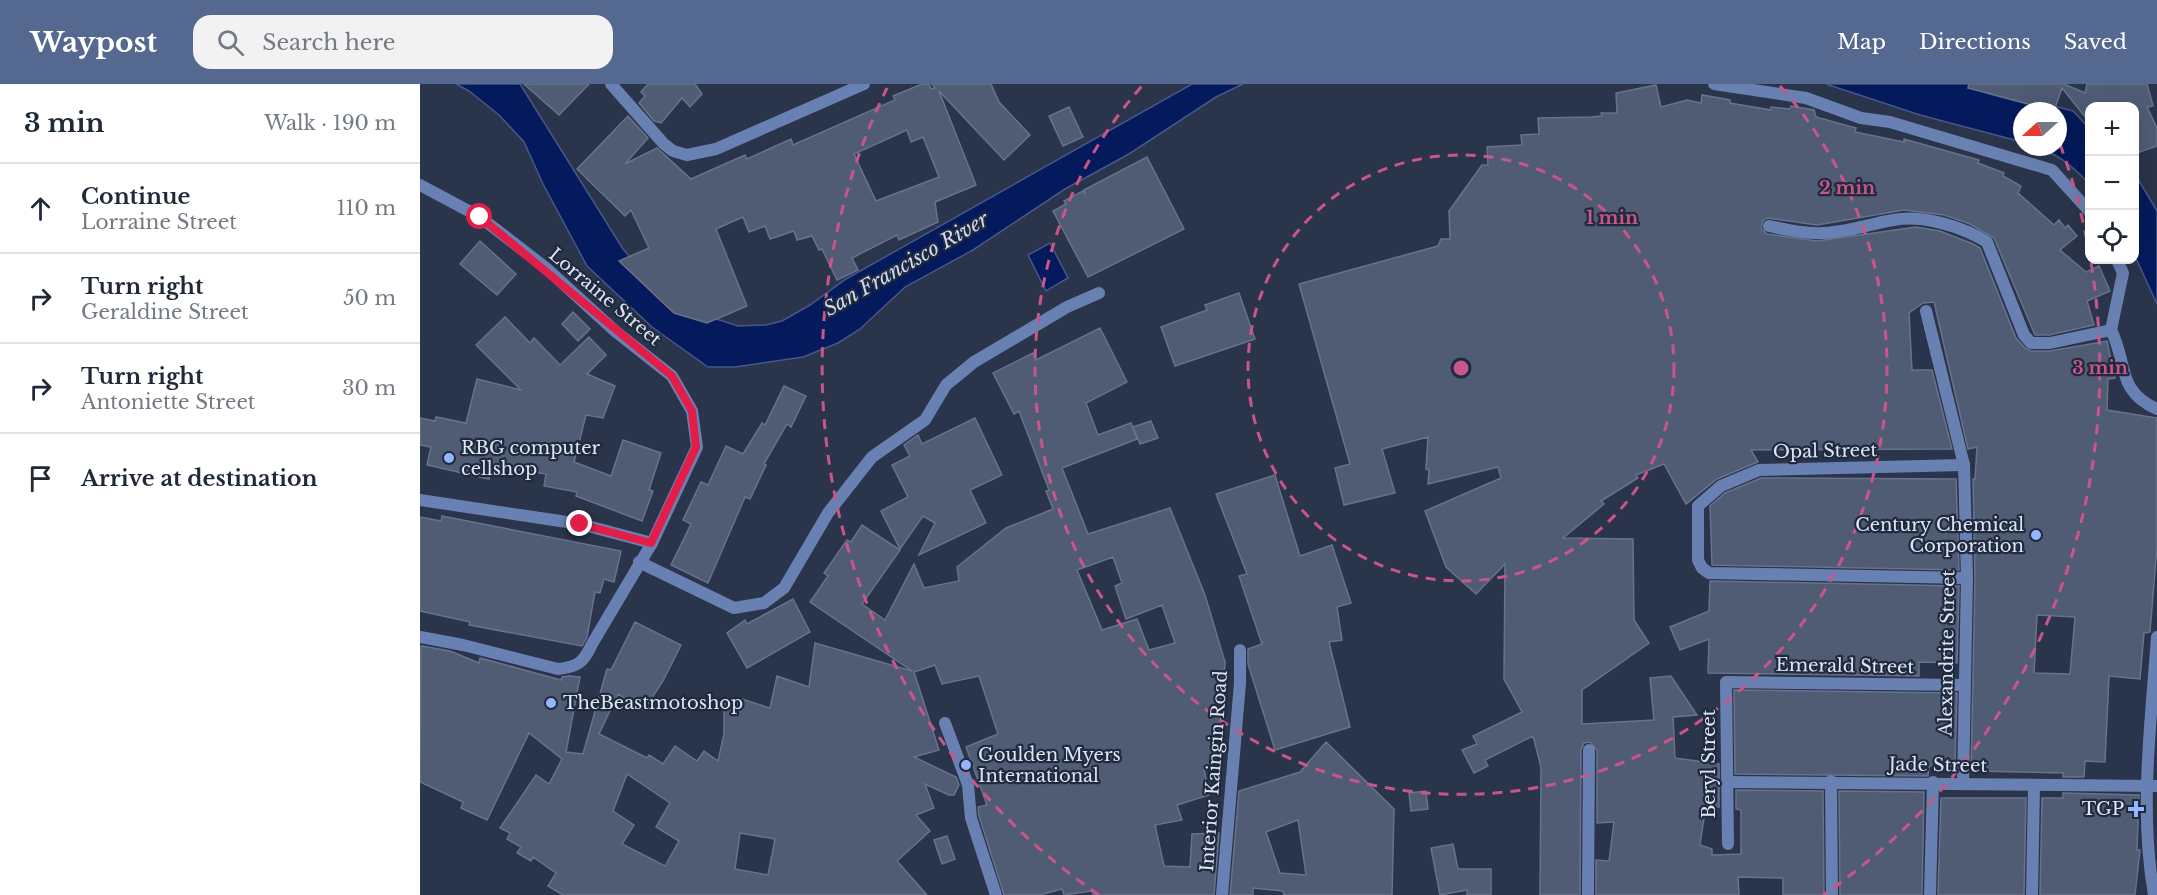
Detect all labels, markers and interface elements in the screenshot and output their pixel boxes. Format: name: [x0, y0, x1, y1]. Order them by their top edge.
search box: [193, 15, 613, 69]
text: Waypost: [30, 25, 157, 60]
icon: search: [214, 26, 247, 59]
text: Search here: [262, 29, 395, 56]
text: Map: [1837, 29, 1886, 55]
text: Directions: [1919, 29, 2031, 55]
text: Saved: [2064, 29, 2127, 55]
north arrow: [2013, 102, 2067, 156]
map controls: [2085, 102, 2139, 264]
button: +: [2085, 102, 2139, 156]
text: 3 min: [24, 107, 105, 139]
text: Walk · 190 m: [264, 111, 396, 135]
button: −: [2085, 156, 2139, 210]
text: 2 min: [1819, 177, 1875, 199]
text: Continue: [81, 183, 190, 210]
icon: ahead: [24, 192, 57, 225]
text: 110 m: [337, 196, 396, 220]
route start: [466, 203, 492, 229]
water label: San Francisco River: [819, 207, 993, 321]
text: 1 min: [1586, 207, 1638, 229]
text: Lorraine Street: [81, 210, 237, 234]
button: locate: [2085, 210, 2139, 264]
street label: Lorraine Street: [544, 244, 666, 351]
text: Turn right: [81, 273, 203, 300]
icon: right: [24, 282, 57, 315]
text: 50 m: [343, 286, 396, 310]
text: Geraldine Street: [81, 300, 248, 324]
text: 3 min: [2072, 357, 2128, 379]
centre of rings: [1451, 358, 1471, 378]
text: Turn right: [81, 363, 203, 390]
icon: right: [24, 372, 57, 405]
text: 30 m: [342, 376, 396, 400]
text: Antoniette Street: [81, 390, 255, 414]
place label: RBG computer cellshop: [461, 437, 601, 480]
street label: Opal Street: [1773, 439, 1878, 463]
marker: RBG computer cellshop: [442, 451, 456, 465]
icon: arrive: [24, 462, 57, 495]
text: Arrive at destination: [81, 465, 318, 492]
route end: [566, 510, 592, 536]
place label: Century Chemical Corporation: [1855, 514, 2024, 557]
marker: Century Chemical Corporation: [2029, 528, 2043, 542]
street label: Alexandrite Street: [1935, 569, 1959, 737]
street label: Emerald Street: [1776, 654, 1915, 678]
street label: Interior Kaingin Road: [1196, 670, 1232, 872]
place label: TheBeastmotoshop: [563, 692, 743, 714]
marker: TheBeastmotoshop: [544, 696, 558, 710]
street label: Beryl Street: [1698, 709, 1720, 819]
place label: Goulden Myers International: [978, 744, 1121, 787]
street label: Jade Street: [1887, 753, 1987, 777]
marker: Goulden Myers International: [959, 758, 973, 772]
place label: TGP: [2082, 798, 2124, 820]
marker: TGP: [2129, 802, 2143, 816]

